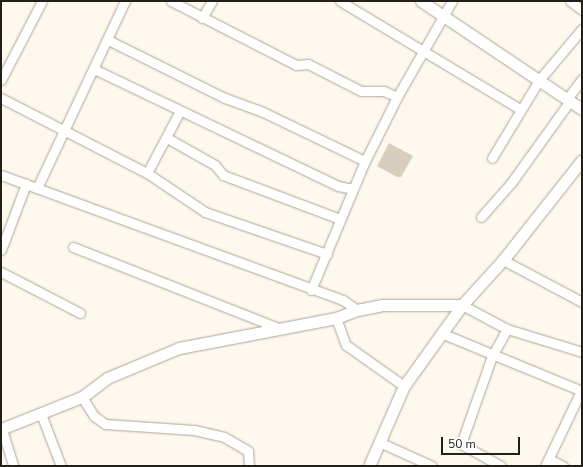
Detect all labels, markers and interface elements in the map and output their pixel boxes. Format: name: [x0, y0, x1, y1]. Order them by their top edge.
scale bar: [443, 429, 522, 455]
text: 50 m: [448, 436, 476, 452]

